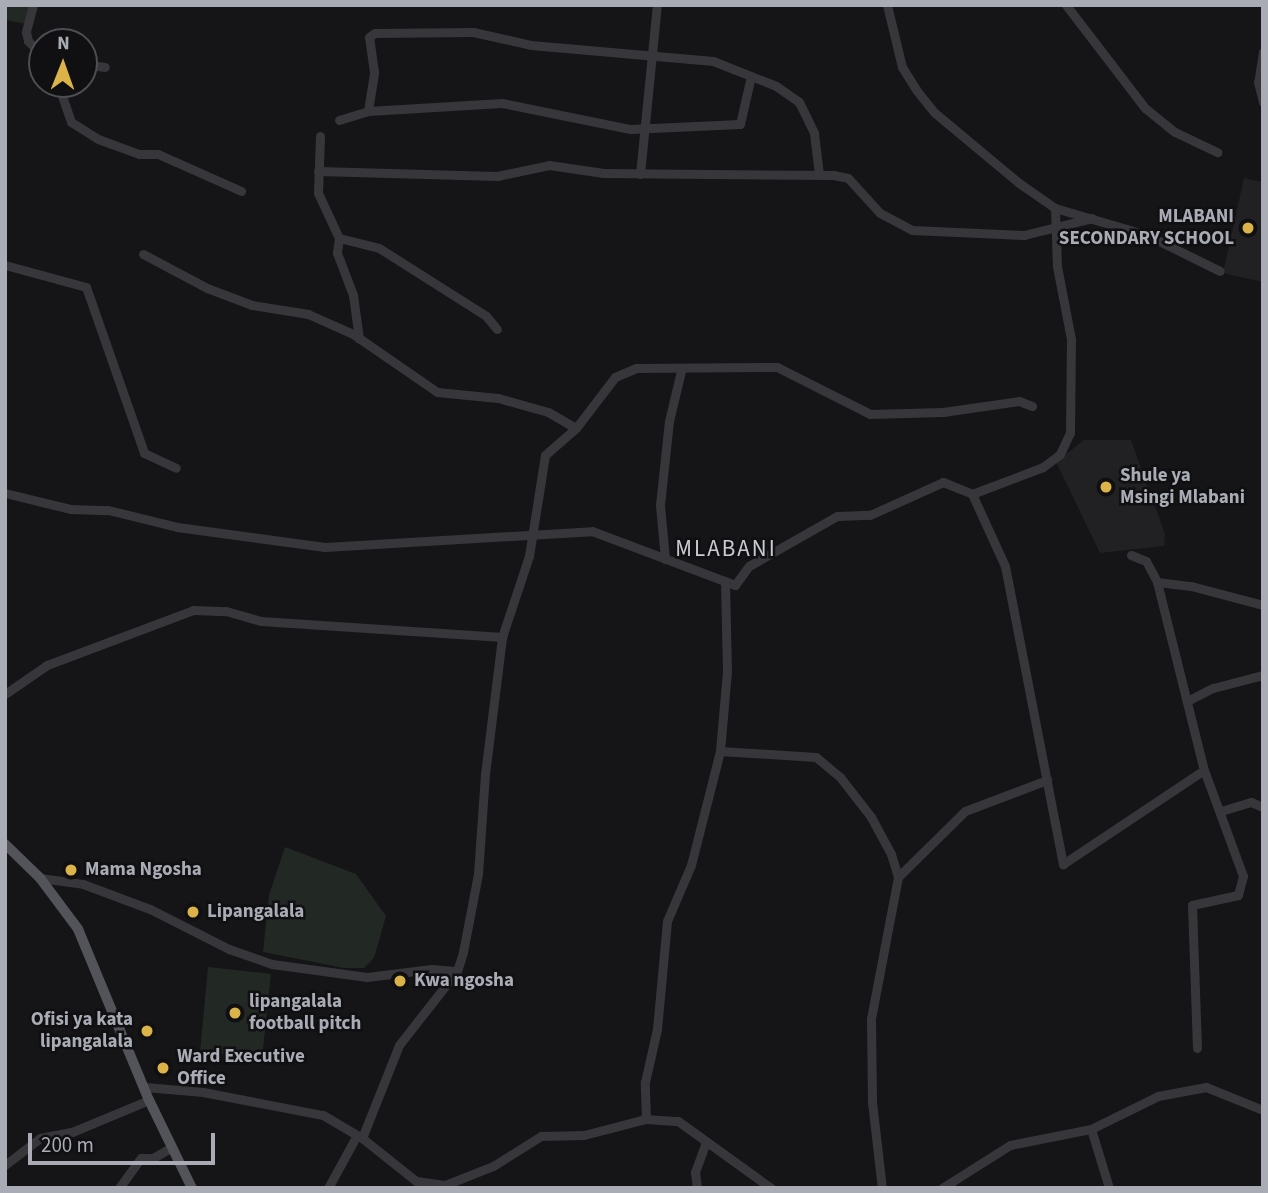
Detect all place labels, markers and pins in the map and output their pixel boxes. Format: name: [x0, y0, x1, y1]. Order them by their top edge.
place label: MLABANI SECONDARY SCHOOL: [1059, 206, 1234, 250]
marker: MLABANI SECONDARY SCHOOL: [1240, 220, 1256, 236]
place label: Shule ya Msingi Mlabani: [1120, 465, 1245, 509]
marker: Shule ya Msingi Mlabani: [1098, 479, 1114, 495]
place label: Mama Ngosha: [85, 859, 202, 881]
marker: Mama Ngosha: [63, 862, 79, 878]
place label: Lipangalala: [207, 901, 304, 923]
marker: Lipangalala: [185, 904, 201, 920]
place label: Kwa ngosha: [414, 970, 514, 992]
marker: Kwa ngosha: [392, 973, 408, 989]
place label: lipangalala football pitch: [249, 991, 361, 1035]
marker: lipangalala football pitch: [227, 1005, 243, 1021]
place label: Ofisi ya kata lipangalala: [31, 1009, 133, 1053]
marker: Ofisi ya kata lipangalala: [139, 1023, 155, 1039]
place label: Ward Executive Office: [177, 1046, 305, 1090]
marker: Ward Executive Office: [155, 1060, 171, 1076]

